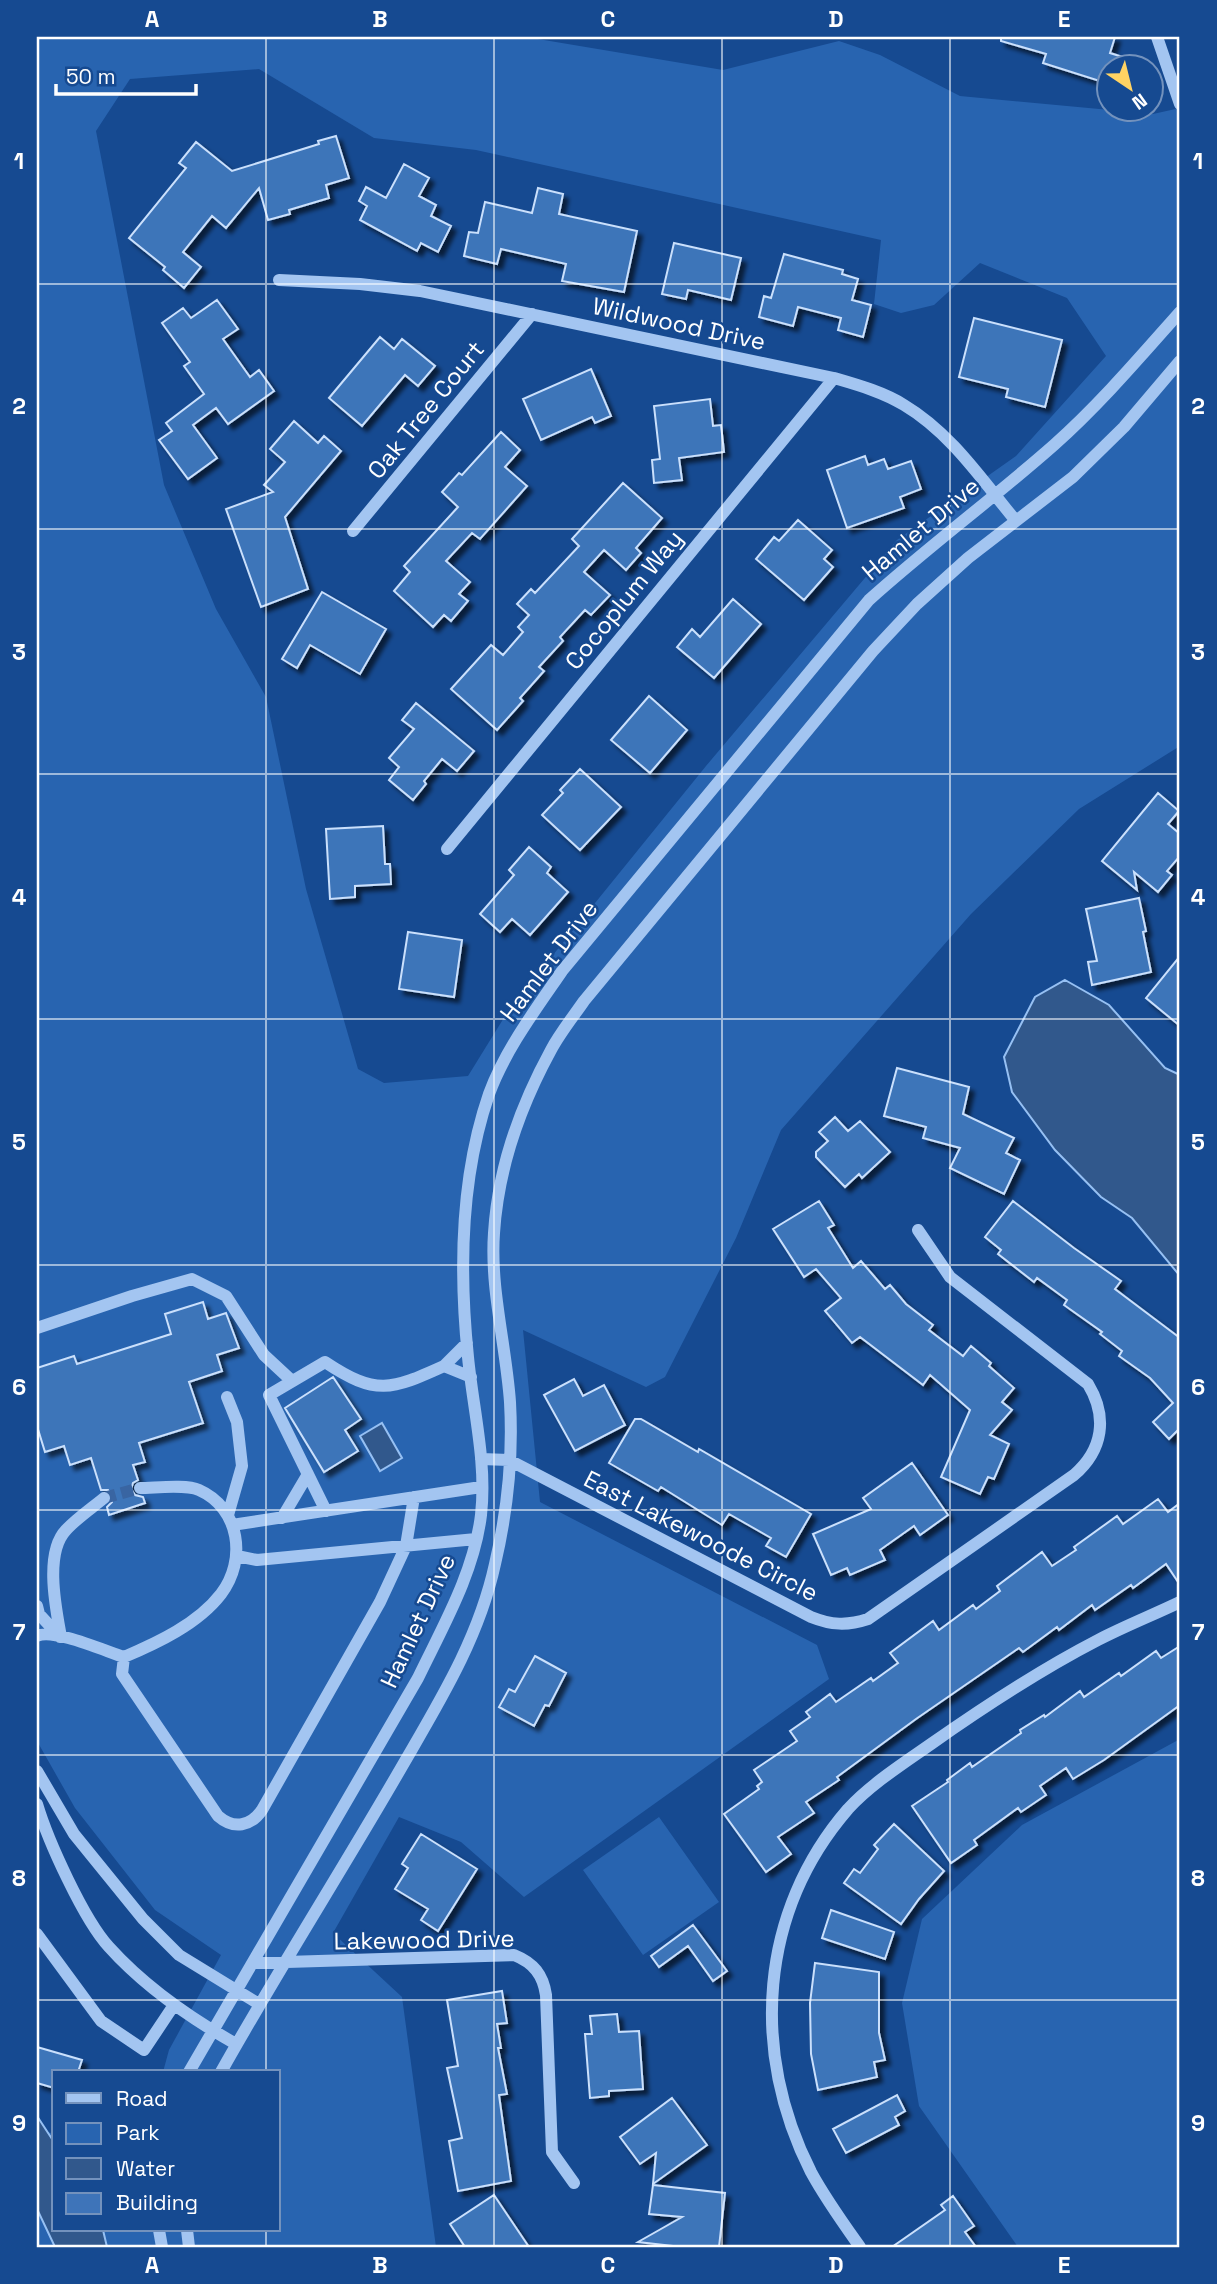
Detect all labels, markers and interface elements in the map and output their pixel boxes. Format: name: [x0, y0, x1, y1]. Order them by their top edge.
text: A: [145, 4, 160, 34]
text: B: [372, 4, 388, 34]
text: C: [601, 4, 615, 34]
text: D: [828, 4, 844, 34]
text: E: [1058, 4, 1070, 34]
scale bar: [56, 52, 196, 96]
north arrow: [1094, 52, 1164, 122]
text: 50 m: [66, 63, 116, 90]
text: N: [1127, 88, 1152, 115]
text: 1: [14, 146, 24, 176]
text: 1: [1193, 146, 1203, 176]
street label: Wildwood Drive: [590, 290, 768, 357]
street label: Oak Tree Court: [360, 334, 491, 485]
text: 2: [12, 391, 26, 421]
text: 2: [1191, 391, 1205, 421]
street label: Hamlet Drive: [855, 470, 986, 587]
street label: Cocoplum Way: [558, 523, 689, 676]
text: 3: [12, 637, 26, 667]
text: 3: [1191, 637, 1205, 667]
text: 4: [12, 882, 27, 912]
text: 4: [1191, 882, 1206, 912]
street label: Hamlet Drive: [493, 894, 604, 1028]
text: 5: [12, 1127, 26, 1157]
text: 5: [1191, 1127, 1205, 1157]
text: 6: [12, 1372, 26, 1402]
text: 6: [1191, 1372, 1205, 1402]
street label: East Lakewoode Circle: [579, 1463, 824, 1608]
street label: Hamlet Drive: [373, 1549, 462, 1693]
text: 7: [13, 1617, 26, 1647]
text: 7: [1192, 1617, 1205, 1647]
text: 8: [12, 1863, 26, 1893]
text: 8: [1191, 1863, 1205, 1893]
street label: Lakewood Drive: [333, 1922, 515, 1957]
legend: [52, 2070, 280, 2232]
text: Road: [116, 2085, 168, 2112]
text: 9: [12, 2108, 26, 2138]
text: 9: [1191, 2108, 1205, 2138]
text: Park: [116, 2119, 160, 2146]
text: Water: [116, 2155, 175, 2182]
text: Building: [116, 2189, 198, 2216]
text: A: [145, 2250, 160, 2280]
text: B: [372, 2250, 388, 2280]
text: C: [601, 2250, 615, 2280]
text: D: [828, 2250, 844, 2280]
text: E: [1058, 2250, 1070, 2280]

